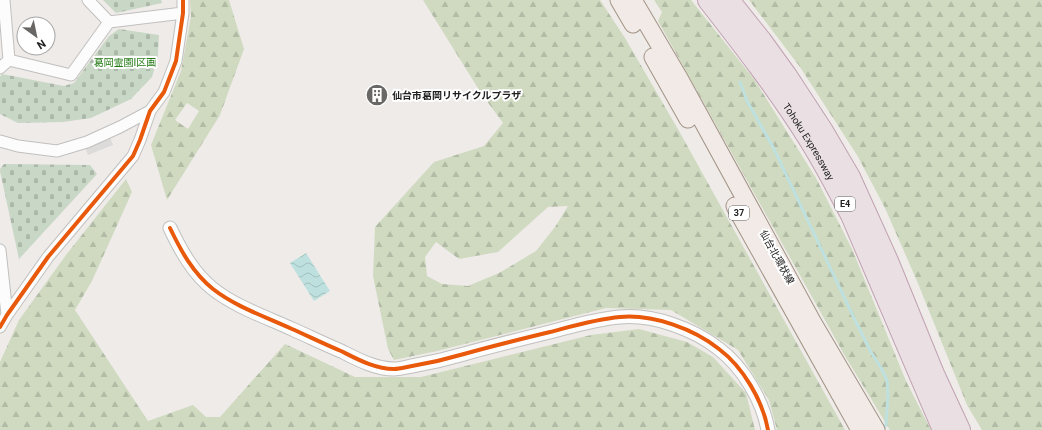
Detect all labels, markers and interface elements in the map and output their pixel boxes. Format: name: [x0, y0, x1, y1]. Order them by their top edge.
north arrow: [16, 16, 56, 56]
text: N: [34, 36, 48, 52]
park label: 葛岡霊園I区画: [94, 57, 156, 68]
building icon: 仙台市葛岡リサイクルプラザ: [364, 82, 390, 108]
place label: 仙台市葛岡リサイクルプラザ: [392, 90, 522, 101]
street label: Tohoku Expressway: [781, 101, 837, 182]
road number: E4: [835, 197, 855, 211]
road number: 37: [729, 206, 749, 220]
street label: 仙台北環状線: [758, 228, 796, 286]

